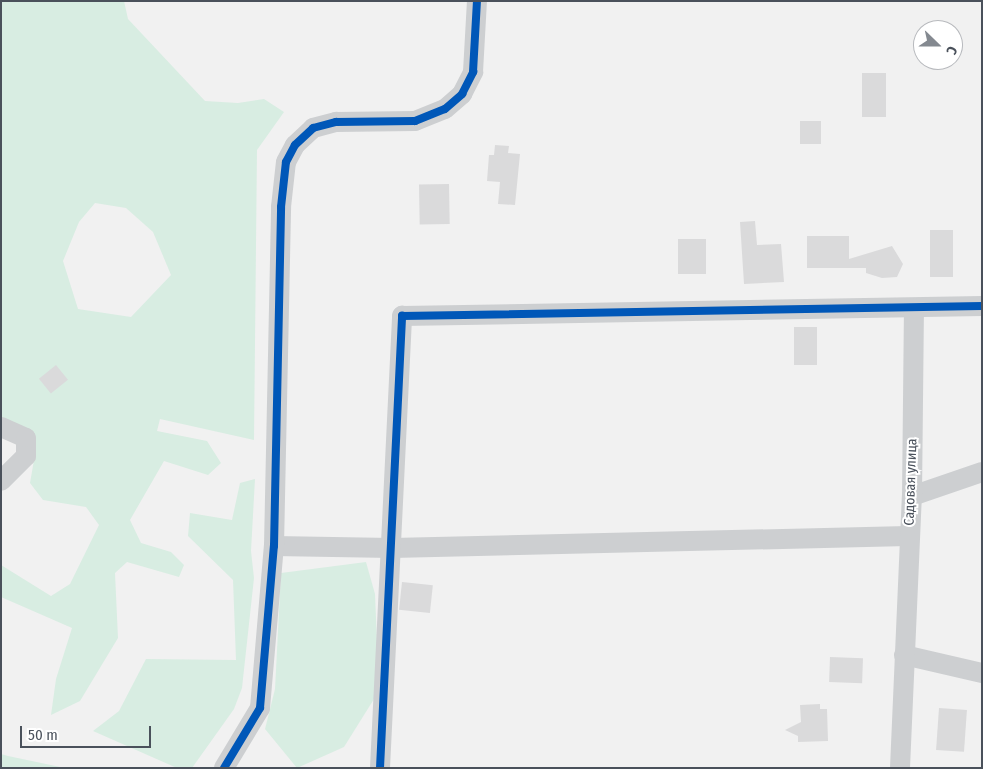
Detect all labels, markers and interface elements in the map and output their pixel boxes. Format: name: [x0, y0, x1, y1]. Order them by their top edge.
north arrow: [913, 20, 963, 70]
text: С: [942, 44, 961, 57]
street label: Садовая улица: [901, 438, 921, 526]
scale bar: [22, 716, 154, 748]
text: 50 m: [28, 726, 58, 744]

